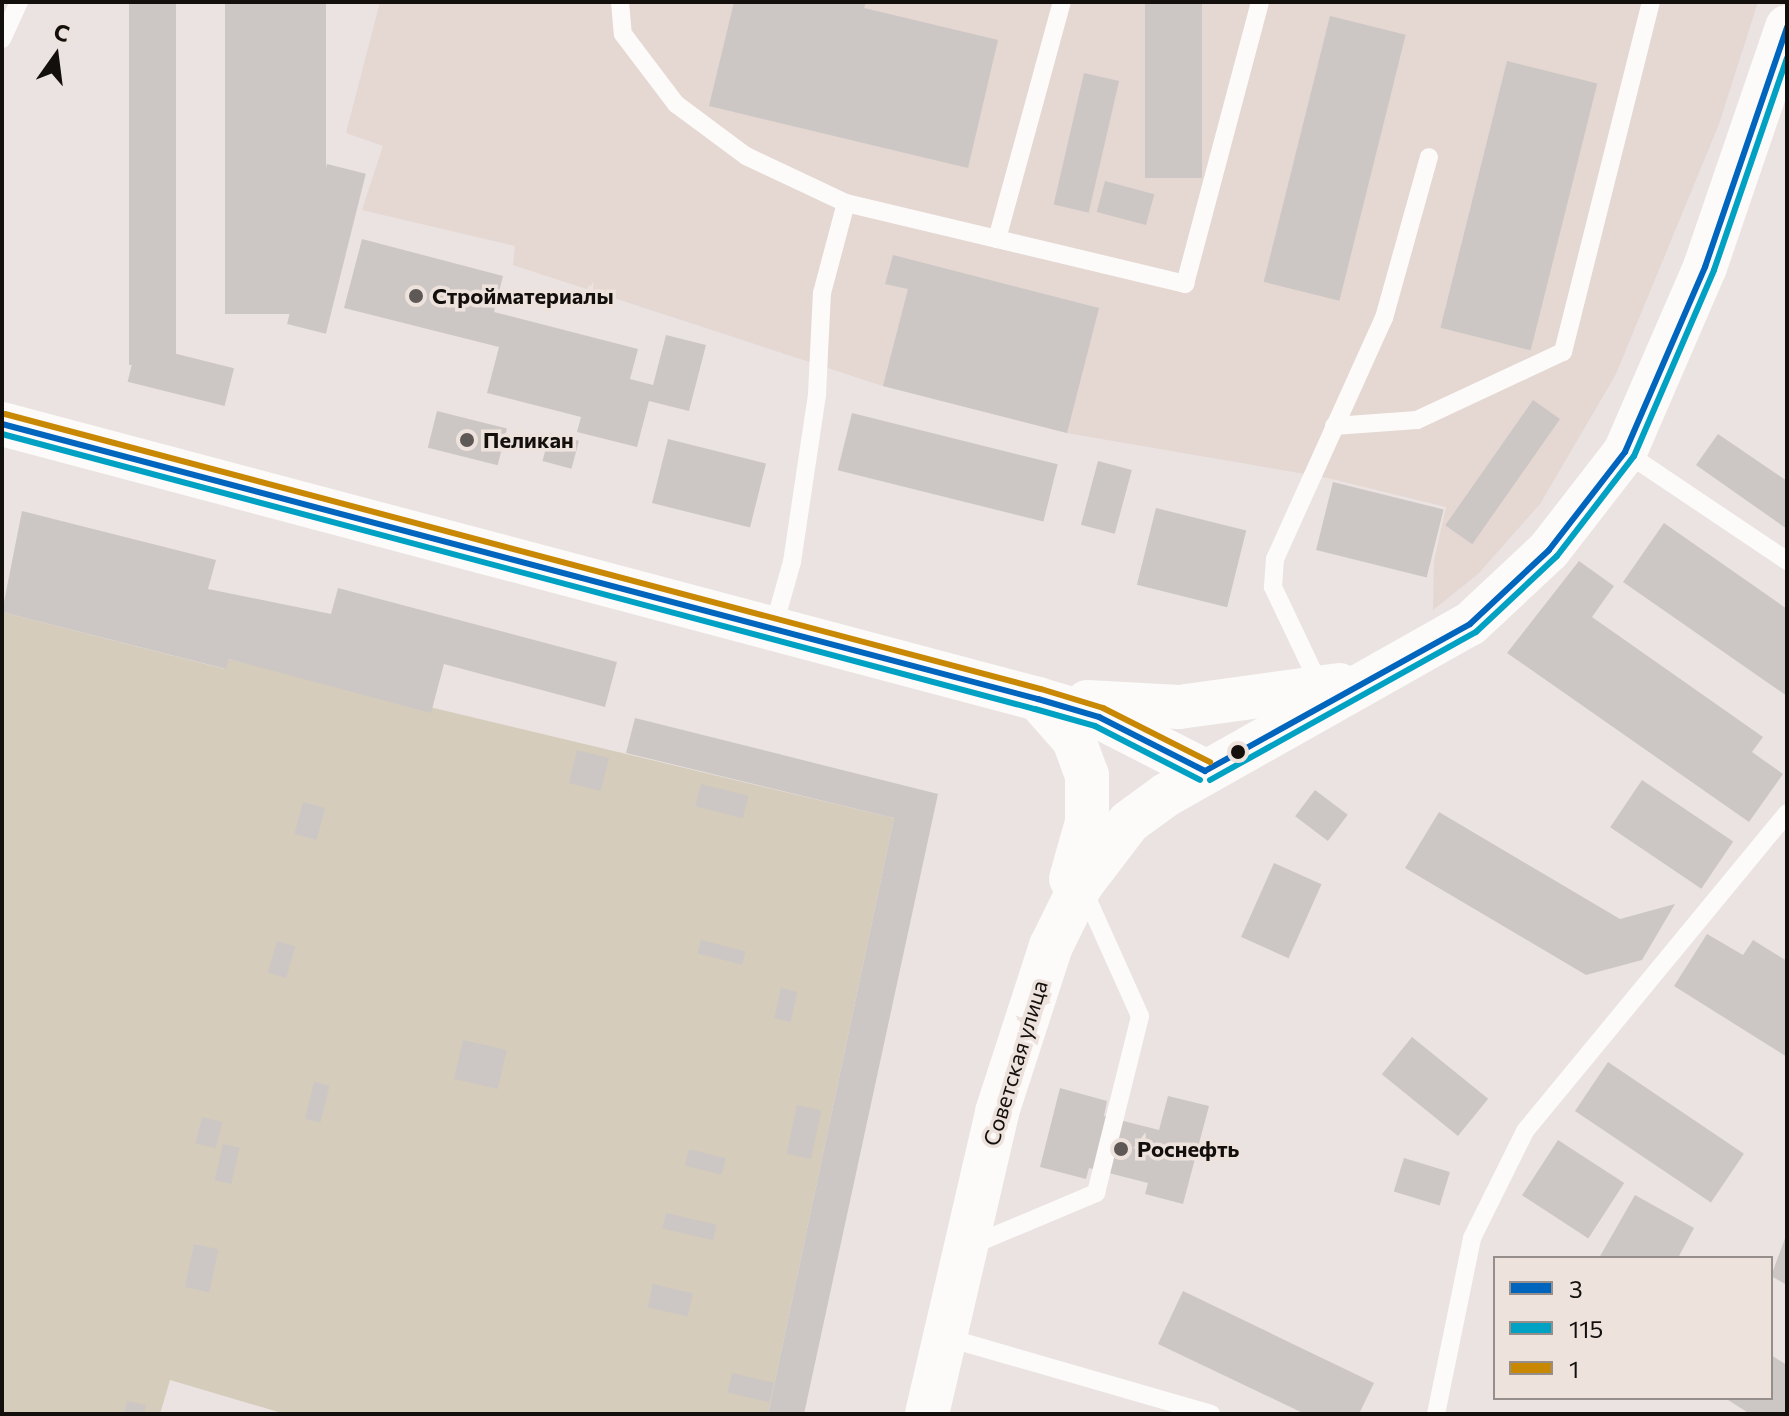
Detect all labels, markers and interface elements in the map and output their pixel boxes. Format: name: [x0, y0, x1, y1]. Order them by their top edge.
north arrow: [16, 16, 96, 96]
text: С: [51, 17, 72, 47]
place label: Стройматериалы: [432, 283, 614, 309]
marker: Стройматериалы: [407, 287, 425, 305]
place label: Пеликан: [483, 427, 574, 453]
marker: Пеликан: [458, 431, 476, 449]
unlabelled marker: [1230, 744, 1246, 760]
street label: Советская улица: [977, 977, 1053, 1149]
place label: Роснефть: [1137, 1136, 1239, 1162]
marker: Роснефть: [1112, 1140, 1130, 1158]
legend: [1493, 1256, 1773, 1400]
text: 3: [1569, 1274, 1583, 1303]
text: 115: [1569, 1314, 1603, 1343]
text: 1: [1569, 1354, 1579, 1383]

